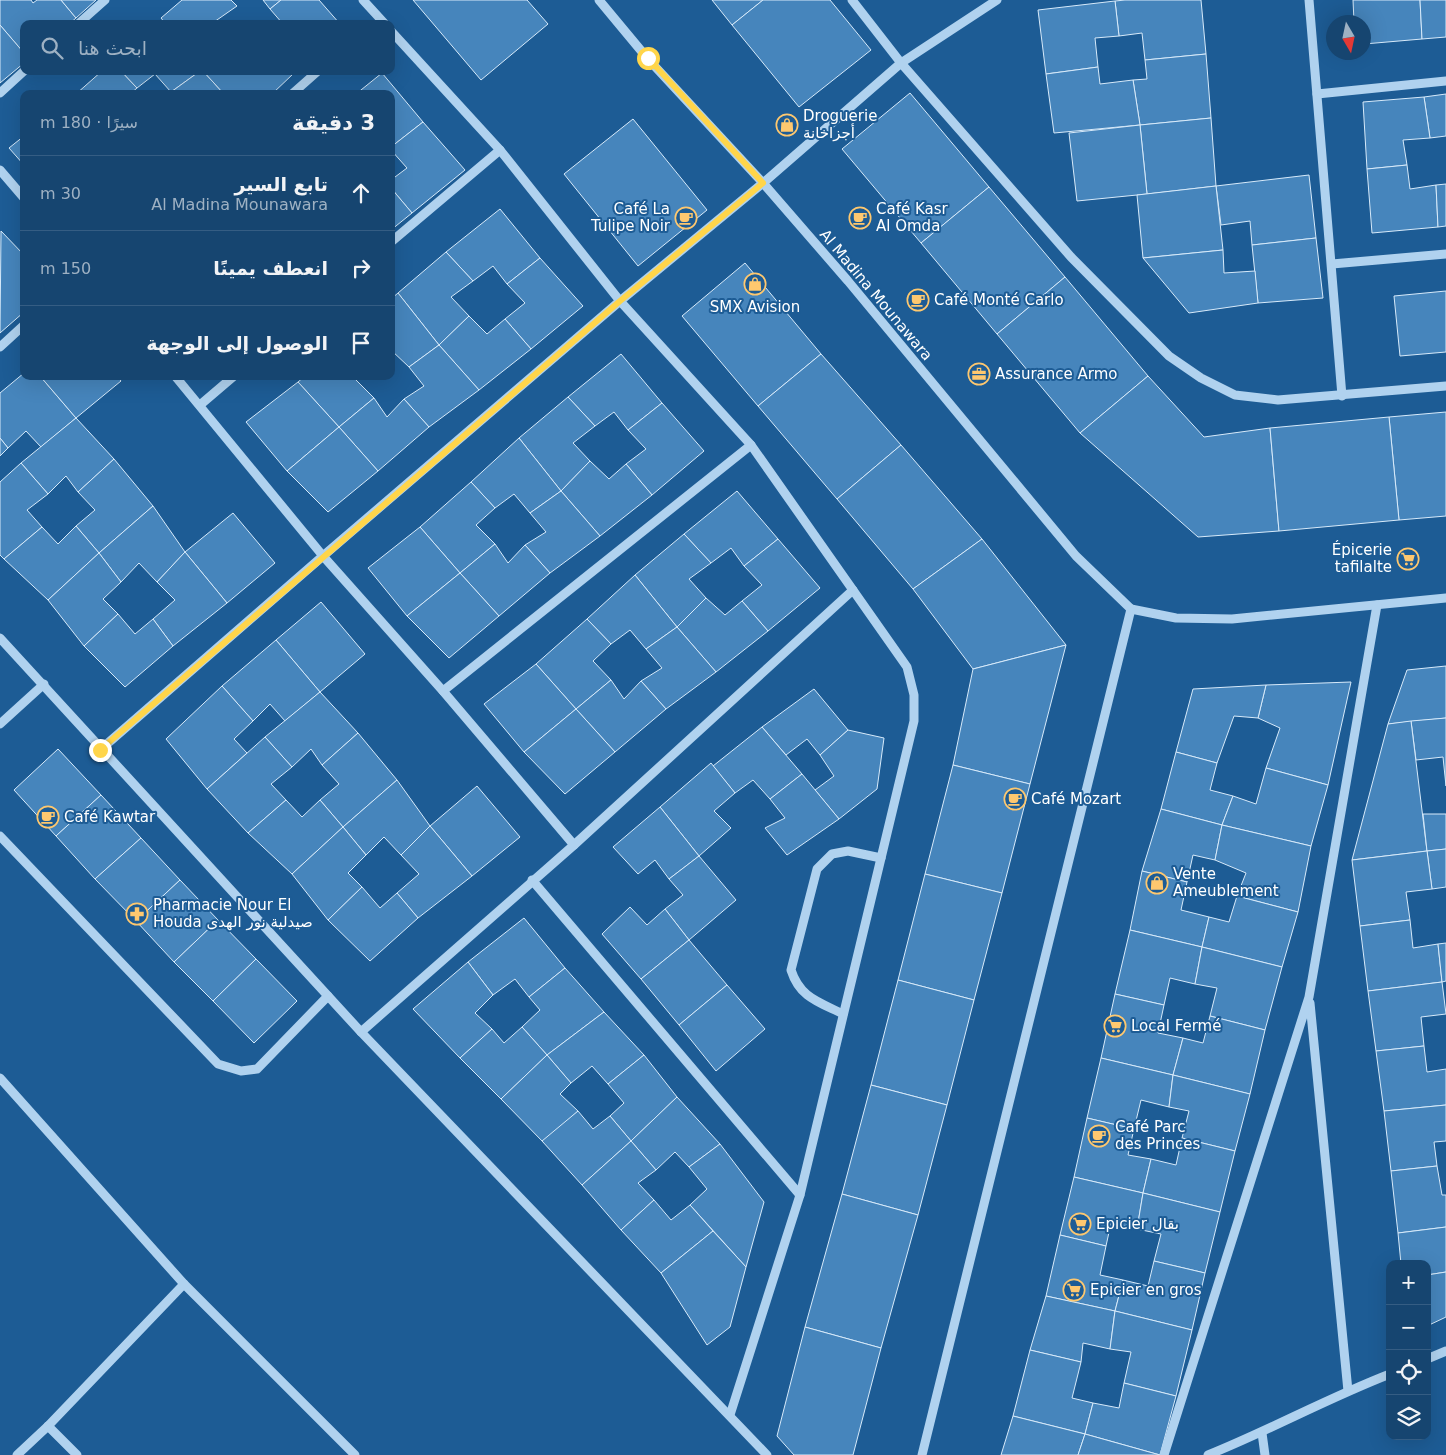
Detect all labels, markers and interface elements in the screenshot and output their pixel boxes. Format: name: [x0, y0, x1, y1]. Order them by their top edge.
north arrow: [1326, 15, 1371, 60]
search box: [20, 20, 395, 75]
icon: search: [38, 34, 66, 62]
text: ابحث هنا: [78, 37, 147, 59]
route start: [637, 47, 660, 70]
place label: Droguerie أجزاخانة: [803, 107, 877, 142]
text: 3 دقيقة: [292, 111, 375, 135]
text: سيرًا · 180 m: [40, 113, 138, 132]
shop icon: Droguerie أجزاخانة: [775, 113, 799, 137]
text: تابع السير: [234, 173, 328, 195]
icon: ahead: [347, 179, 375, 207]
text: 30 m: [40, 184, 81, 203]
text: Al Madina Mounawara: [151, 195, 328, 214]
place label: Café La Tulipe Noir: [590, 200, 671, 235]
place label: Café Kasr Al Omda: [876, 200, 949, 235]
cafe icon: Café La Tulipe Noir: [674, 206, 698, 230]
cafe icon: Café Kasr Al Omda: [848, 206, 872, 230]
street label: Al Madina Mounawara: [816, 226, 936, 364]
icon: right: [347, 254, 375, 282]
text: انعطف يمينًا: [213, 257, 328, 279]
text: 150 m: [40, 259, 91, 278]
shop icon: SMX Avision: [743, 272, 767, 296]
cafe icon: Café Monté Carlo: [906, 288, 930, 312]
place label: Café Monté Carlo: [934, 291, 1064, 309]
place label: SMX Avision: [710, 298, 800, 316]
icon: arrive: [347, 329, 375, 357]
text: الوصول إلى الوجهة: [146, 332, 328, 354]
office icon: Assurance Armo: [967, 362, 991, 386]
place label: Assurance Armo: [995, 365, 1117, 383]
place label: Épicerie tafilalte: [1332, 540, 1392, 576]
supermarket icon: Épicerie tafilalte: [1396, 547, 1420, 571]
route end: [89, 739, 112, 762]
cafe icon: Café Mozart: [1003, 787, 1027, 811]
place label: Café Mozart: [1031, 790, 1121, 808]
cafe icon: Café Kawtar: [36, 805, 60, 829]
place label: Café Kawtar: [64, 808, 156, 826]
place label: Vente Ameublement: [1173, 865, 1279, 900]
shop icon: Vente Ameublement: [1145, 871, 1169, 895]
place label: Pharmacie Nour El Houda صيدلية نور الهدى: [153, 896, 313, 931]
pharmacy icon: Pharmacie Nour El Houda صيدلية نور الهدى: [125, 902, 149, 926]
supermarket icon: Local Fermé: [1103, 1014, 1127, 1038]
place label: Local Fermé: [1131, 1017, 1221, 1035]
place label: Café Parc des Princes: [1115, 1118, 1200, 1153]
cafe icon: Café Parc des Princes: [1087, 1124, 1111, 1148]
supermarket icon: Epicier بقال: [1068, 1212, 1092, 1236]
place label: Epicier بقال: [1096, 1215, 1179, 1233]
map controls: [1386, 1260, 1431, 1440]
button: +: [1386, 1260, 1431, 1305]
supermarket icon: Epicier en gros: [1062, 1278, 1086, 1302]
place label: Epicier en gros: [1090, 1281, 1202, 1299]
button: −: [1386, 1305, 1431, 1350]
button: locate: [1386, 1350, 1431, 1395]
button: layers: [1386, 1395, 1431, 1440]

